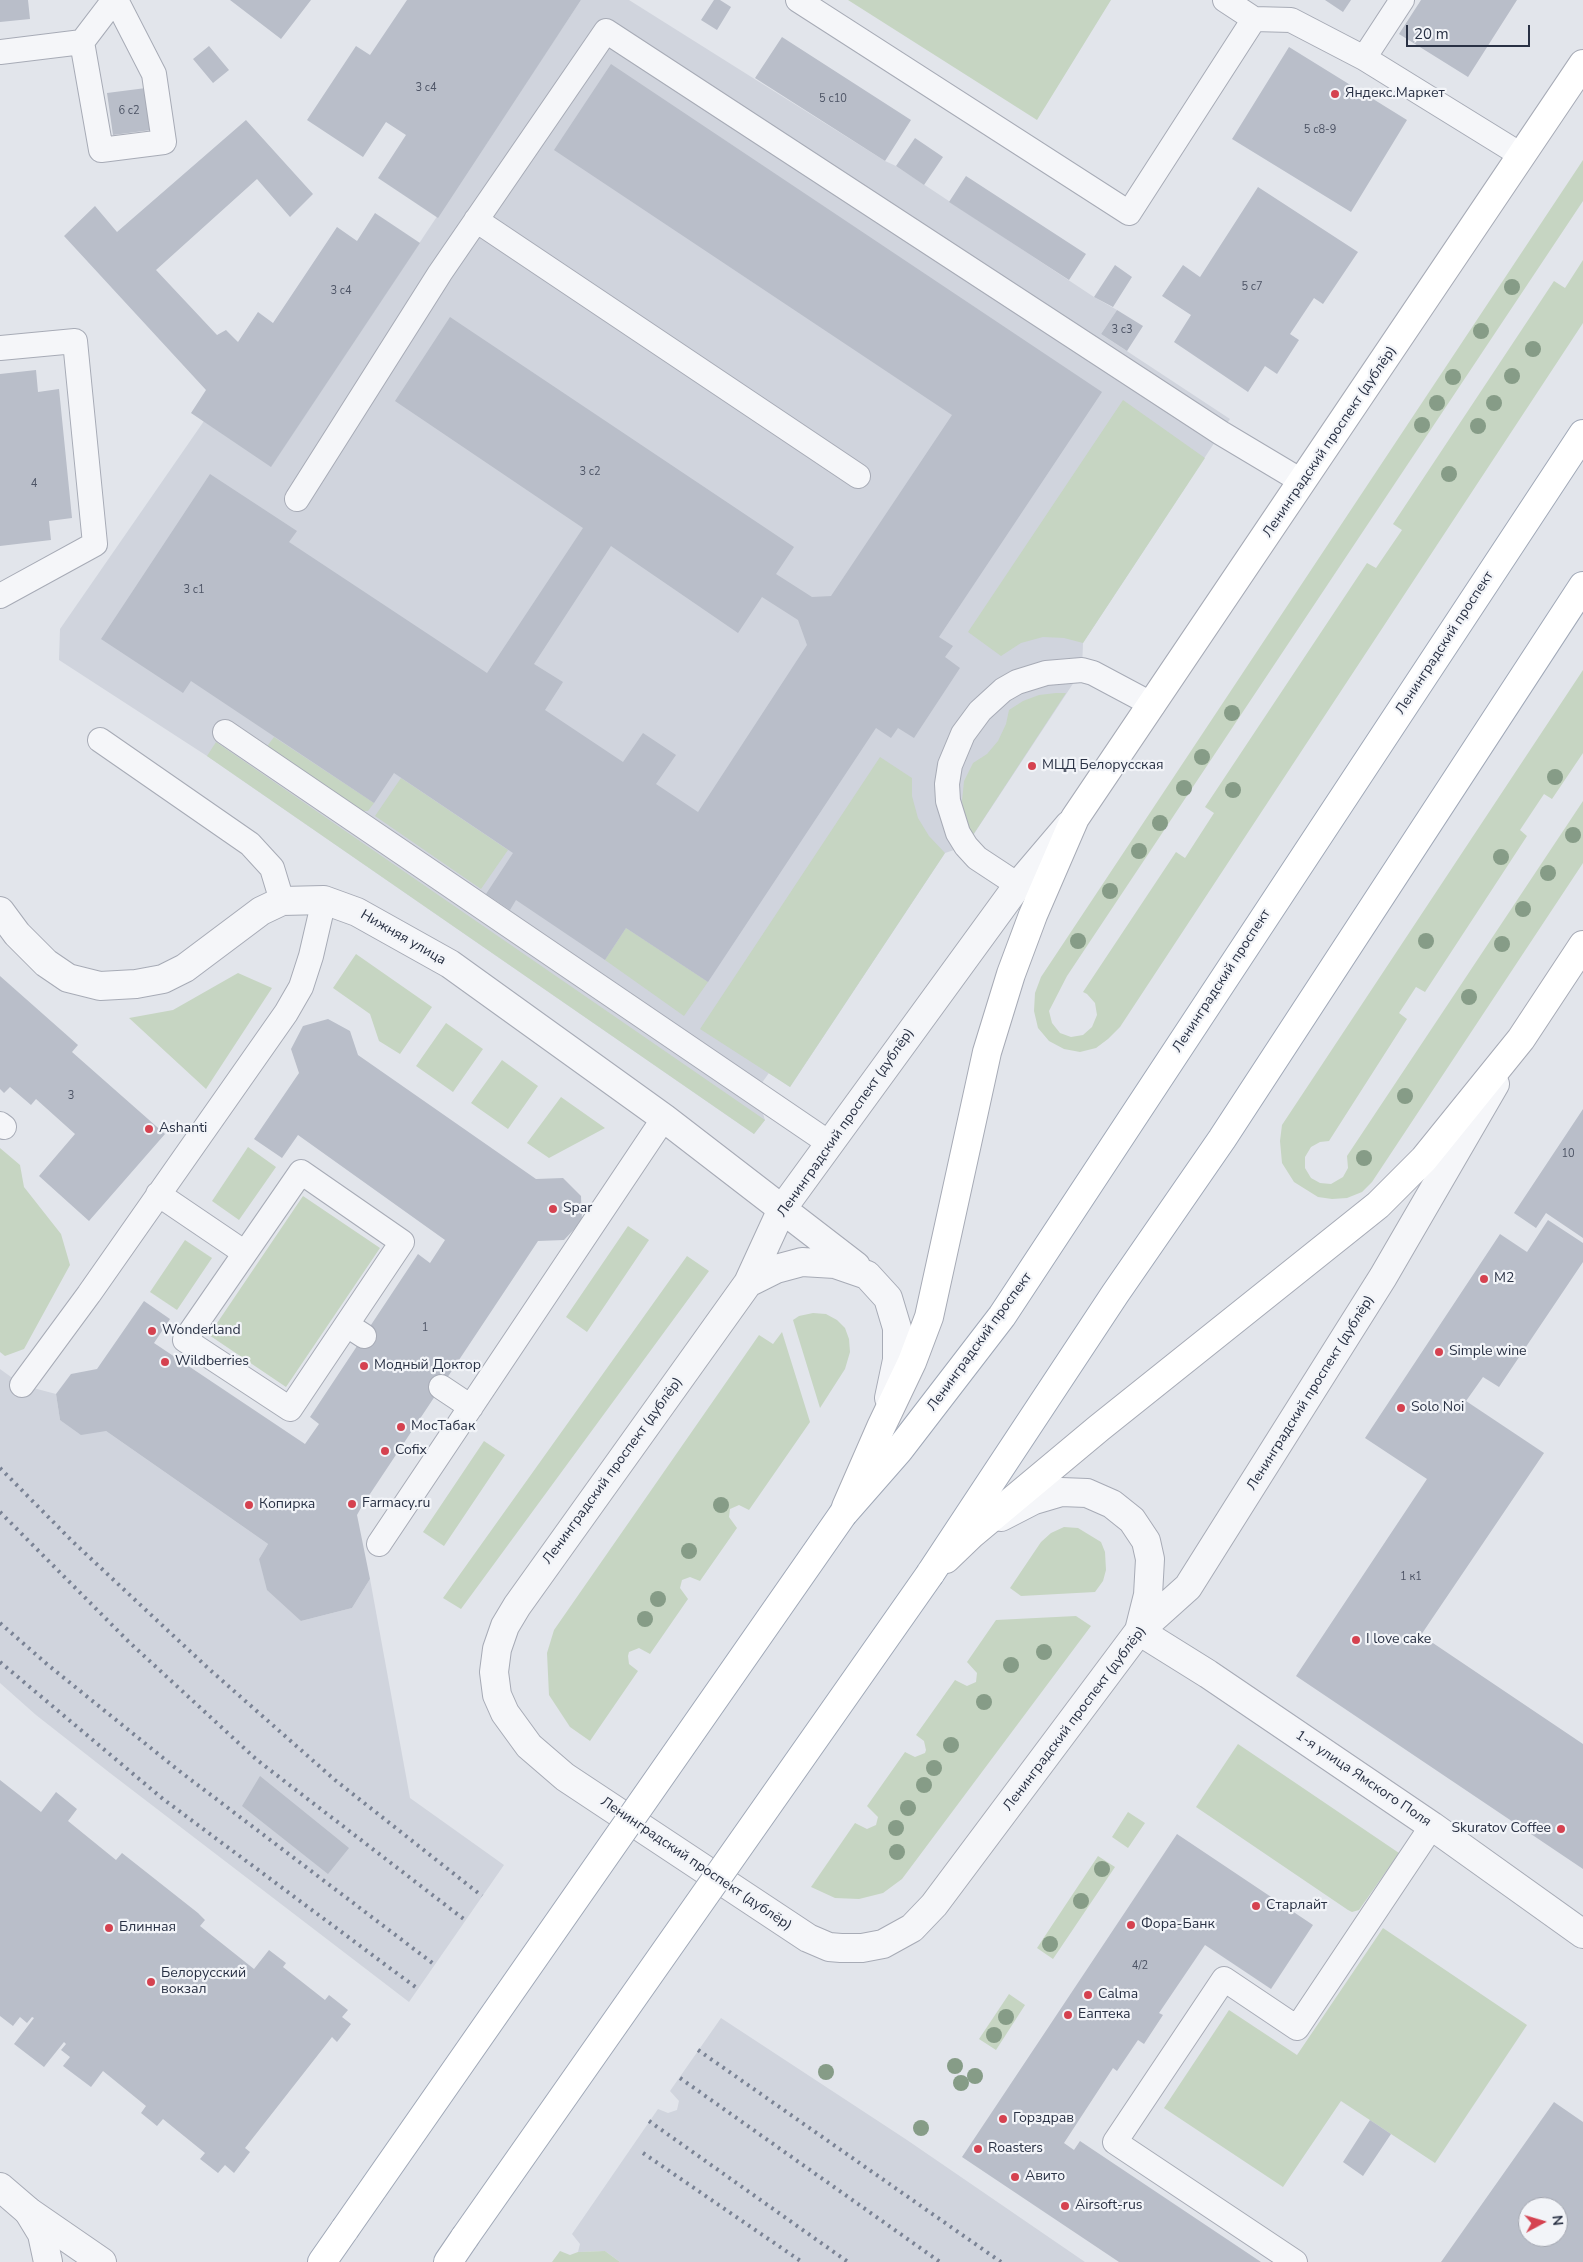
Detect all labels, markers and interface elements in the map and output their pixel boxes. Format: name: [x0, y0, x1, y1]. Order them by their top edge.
scale bar: [1408, 15, 1532, 47]
text: 20 m: [1414, 24, 1449, 44]
house number: 3 с4: [415, 81, 437, 95]
place label: Яндекс.Маркет: [1345, 86, 1445, 102]
marker: Яндекс.Маркет: [1329, 88, 1341, 100]
house number: 5 с10: [819, 92, 847, 106]
house number: 6 с2: [118, 104, 140, 118]
house number: 5 с8-9: [1304, 123, 1336, 137]
house number: 5 с7: [1241, 280, 1263, 294]
house number: 3 с4: [330, 284, 352, 298]
house number: 3 с3: [1111, 323, 1133, 337]
street label: Ленинградский проспект (дублёр): [1260, 343, 1400, 541]
house number: 3 с2: [579, 465, 601, 479]
house number: 4: [31, 477, 37, 491]
street label: Ленинградский проспект: [1392, 568, 1498, 718]
house number: 3 с1: [183, 583, 205, 597]
place label: МЦД Белорусская: [1042, 758, 1163, 774]
marker: МЦД Белорусская: [1026, 760, 1038, 772]
street label: Ленинградский проспект: [1169, 906, 1275, 1056]
street label: Нижняя улица: [357, 907, 449, 969]
street label: Ленинградский проспект (дублёр): [774, 1025, 918, 1221]
house number: 3: [68, 1089, 74, 1103]
place label: Ashanti: [159, 1121, 207, 1137]
marker: Ashanti: [143, 1123, 155, 1135]
house number: 10: [1561, 1147, 1575, 1161]
place label: Spar: [563, 1201, 592, 1217]
marker: Spar: [547, 1203, 559, 1215]
street label: Ленинградский проспект: [924, 1269, 1036, 1415]
place label: М2: [1494, 1271, 1514, 1287]
marker: М2: [1478, 1273, 1490, 1285]
street label: Ленинградский проспект (дублёр): [1244, 1292, 1378, 1494]
house number: 1: [422, 1321, 428, 1335]
place label: Wonderland: [162, 1323, 241, 1339]
marker: Wonderland: [146, 1325, 158, 1337]
place label: Simple wine: [1449, 1344, 1527, 1360]
marker: Simple wine: [1433, 1346, 1445, 1358]
place label: Wildberries: [175, 1354, 249, 1370]
marker: Wildberries: [159, 1356, 171, 1368]
place label: Модный Доктор: [374, 1358, 481, 1374]
marker: Модный Доктор: [358, 1360, 370, 1372]
street label: Ленинградский проспект (дублёр): [540, 1374, 686, 1568]
place label: Solo Noi: [1411, 1400, 1464, 1416]
marker: Solo Noi: [1395, 1402, 1407, 1414]
place label: МосТабак: [411, 1419, 475, 1435]
marker: МосТабак: [395, 1421, 407, 1433]
place label: Cofix: [395, 1443, 427, 1459]
marker: Cofix: [379, 1445, 391, 1457]
place label: Farmacy.ru: [362, 1496, 430, 1512]
place label: Копирка: [259, 1497, 315, 1513]
marker: Farmacy.ru: [346, 1498, 358, 1510]
marker: Копирка: [243, 1499, 255, 1511]
house number: 1 к1: [1400, 1570, 1422, 1584]
street label: Ленинградский проспект (дублёр): [1000, 1623, 1150, 1815]
place label: I love cake: [1366, 1632, 1431, 1648]
marker: I love cake: [1350, 1634, 1362, 1646]
street label: 1-я улица Ямского Поля: [1292, 1727, 1434, 1831]
street label: Ленинградский проспект (дублёр): [597, 1794, 795, 1934]
place label: Skuratov Coffee: [1451, 1821, 1551, 1837]
marker: Skuratov Coffee: [1555, 1823, 1567, 1835]
place label: Старлайт: [1266, 1898, 1327, 1914]
marker: Старлайт: [1250, 1900, 1262, 1912]
place label: Фора-Банк: [1141, 1917, 1215, 1933]
marker: Фора-Банк: [1125, 1919, 1137, 1931]
place label: Блинная: [119, 1920, 176, 1936]
marker: Блинная: [103, 1922, 115, 1934]
house number: 4/2: [1132, 1959, 1148, 1973]
place label: Белорусский вокзал: [161, 1966, 246, 1998]
marker: Белорусский вокзал: [145, 1976, 157, 1988]
place label: Calma: [1098, 1987, 1138, 2003]
marker: Calma: [1082, 1989, 1094, 2001]
place label: Еаптека: [1078, 2007, 1131, 2023]
marker: Еаптека: [1062, 2009, 1074, 2021]
place label: Горздрав: [1013, 2111, 1074, 2127]
marker: Горздрав: [997, 2113, 1009, 2125]
place label: Roasters: [988, 2141, 1043, 2157]
marker: Roasters: [972, 2143, 984, 2155]
place label: Авито: [1025, 2169, 1065, 2185]
marker: Авито: [1009, 2171, 1021, 2183]
north arrow: [1518, 2197, 1568, 2247]
place label: Airsoft-rus: [1075, 2198, 1142, 2214]
marker: Airsoft-rus: [1059, 2200, 1071, 2212]
text: N: [1547, 2214, 1567, 2227]

